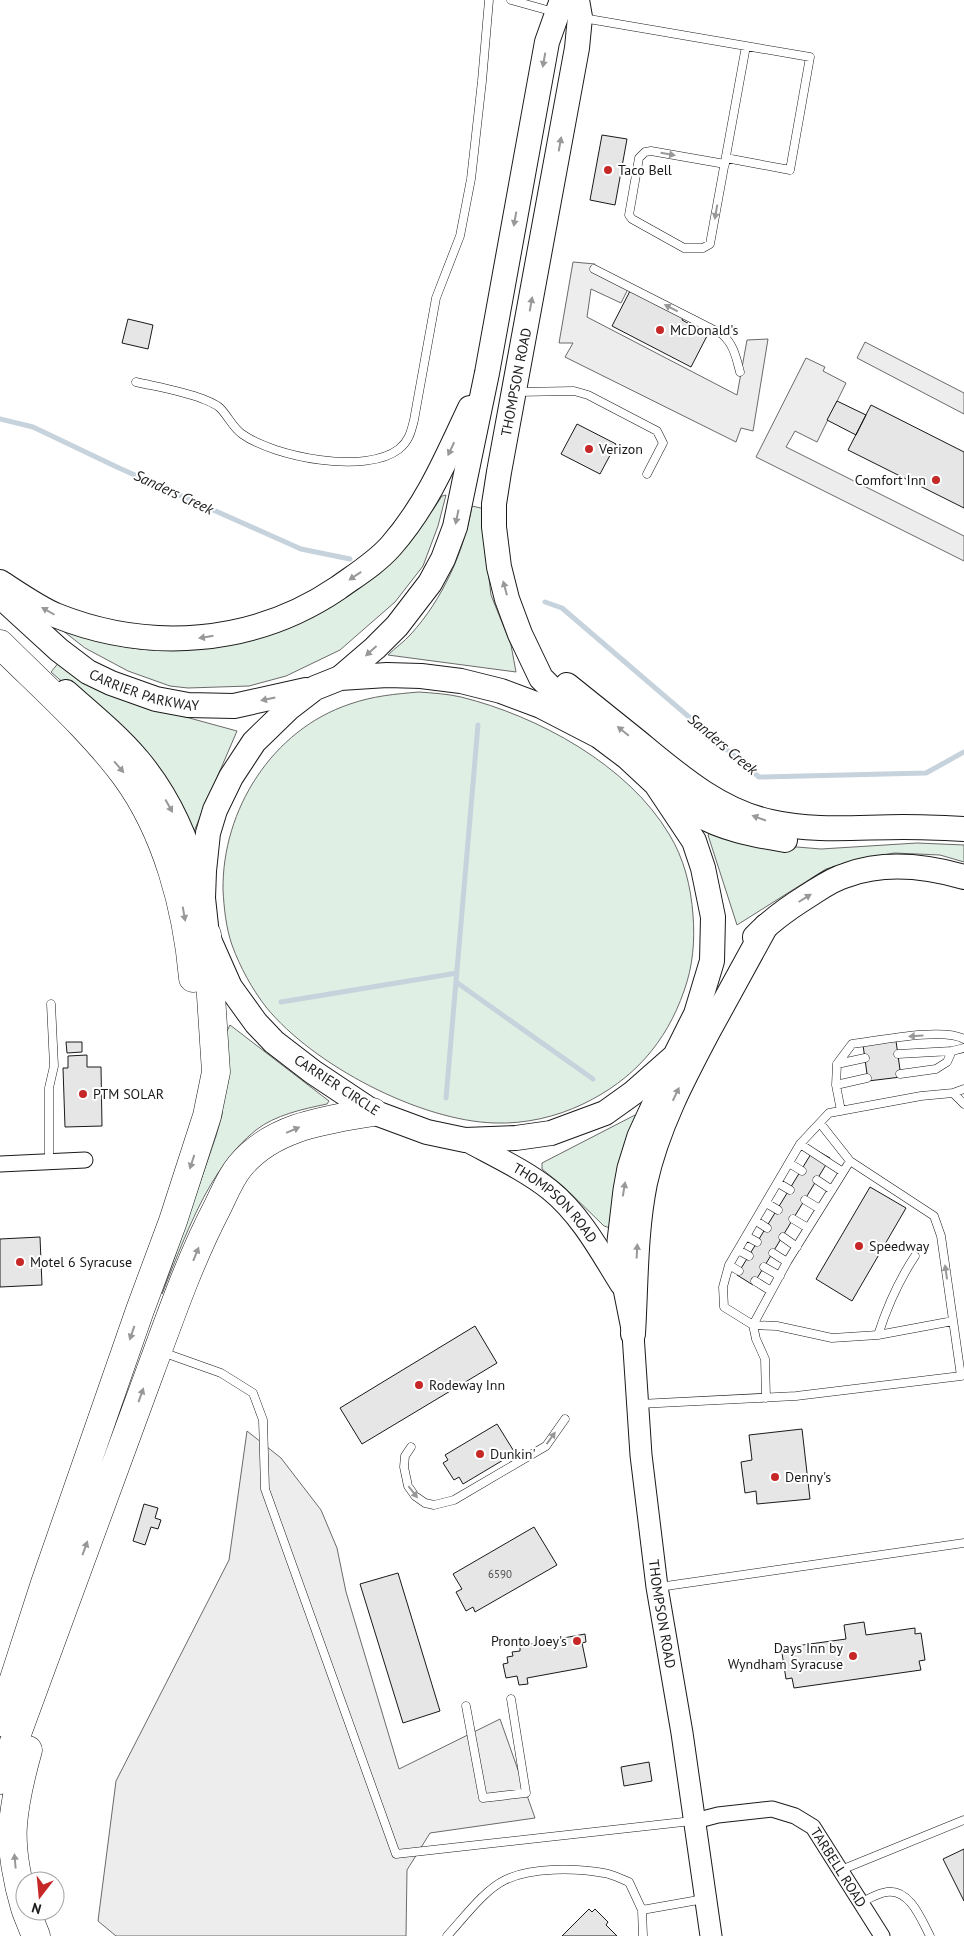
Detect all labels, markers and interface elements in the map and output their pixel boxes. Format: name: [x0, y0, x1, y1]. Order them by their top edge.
one-way arrow: [539, 52, 547, 68]
one-way arrow: [556, 136, 564, 152]
one-way arrow: [661, 150, 677, 158]
place label: Taco Bell: [618, 161, 672, 179]
marker: Taco Bell: [602, 164, 614, 176]
one-way arrow: [711, 204, 719, 220]
one-way arrow: [510, 212, 518, 228]
one-way arrow: [527, 295, 535, 311]
one-way arrow: [663, 304, 678, 312]
place label: McDonald's: [670, 321, 738, 339]
marker: McDonald's: [654, 324, 666, 336]
street label: THOMPSON ROAD: [497, 326, 535, 438]
place label: Verizon: [598, 440, 643, 458]
one-way arrow: [447, 442, 455, 456]
marker: Verizon: [583, 443, 595, 455]
water label: Sanders Creek: [131, 465, 218, 519]
place label: Comfort Inn: [855, 471, 926, 489]
marker: Comfort Inn: [930, 474, 942, 486]
one-way arrow: [453, 509, 461, 524]
one-way arrow: [348, 572, 361, 581]
one-way arrow: [500, 581, 508, 596]
one-way arrow: [41, 606, 55, 615]
one-way arrow: [198, 633, 214, 641]
one-way arrow: [365, 646, 378, 657]
street label: CARRIER PARKWAY: [86, 665, 199, 715]
one-way arrow: [260, 695, 275, 703]
water label: Sanders Creek: [684, 709, 763, 780]
one-way arrow: [617, 725, 630, 736]
one-way arrow: [113, 761, 124, 774]
one-way arrow: [165, 799, 173, 813]
one-way arrow: [751, 814, 766, 822]
one-way arrow: [798, 893, 811, 902]
one-way arrow: [180, 907, 188, 923]
one-way arrow: [908, 1032, 924, 1040]
street label: CARRIER CIRCLE: [291, 1051, 383, 1119]
place label: PTM SOLAR: [93, 1085, 164, 1103]
one-way arrow: [672, 1087, 680, 1101]
marker: PTM SOLAR: [77, 1088, 89, 1100]
one-way arrow: [286, 1126, 300, 1134]
one-way arrow: [188, 1155, 196, 1170]
street label: THOMPSON ROAD: [510, 1159, 601, 1246]
one-way arrow: [621, 1180, 629, 1196]
place label: Speedway: [869, 1237, 930, 1255]
marker: Speedway: [853, 1240, 865, 1252]
one-way arrow: [634, 1243, 642, 1259]
one-way arrow: [192, 1246, 200, 1261]
place label: Motel 6 Syracuse: [30, 1253, 132, 1271]
marker: Motel 6 Syracuse: [14, 1256, 26, 1268]
one-way arrow: [942, 1264, 950, 1280]
one-way arrow: [128, 1326, 136, 1341]
place label: Rodeway Inn: [429, 1376, 505, 1394]
marker: Rodeway Inn: [413, 1379, 425, 1391]
one-way arrow: [137, 1387, 145, 1402]
one-way arrow: [546, 1431, 556, 1445]
place label: Dunkin': [490, 1445, 536, 1463]
marker: Dunkin': [474, 1448, 486, 1460]
place label: Denny's: [785, 1468, 831, 1486]
marker: Denny's: [769, 1471, 781, 1483]
one-way arrow: [408, 1485, 418, 1498]
one-way arrow: [82, 1540, 89, 1555]
street label: THOMPSON ROAD: [645, 1558, 680, 1670]
house number: 6590: [488, 1567, 512, 1581]
place label: Pronto Joey's: [491, 1632, 567, 1650]
marker: Pronto Joey's: [571, 1635, 583, 1647]
place label: Days Inn by Wyndham Syracuse: [728, 1639, 843, 1673]
marker: Days Inn by Wyndham Syracuse: [847, 1650, 859, 1662]
street label: TARBELL ROAD: [807, 1824, 871, 1911]
one-way arrow: [11, 1853, 19, 1869]
north arrow: [15, 1871, 65, 1921]
text: N: [30, 1899, 43, 1918]

